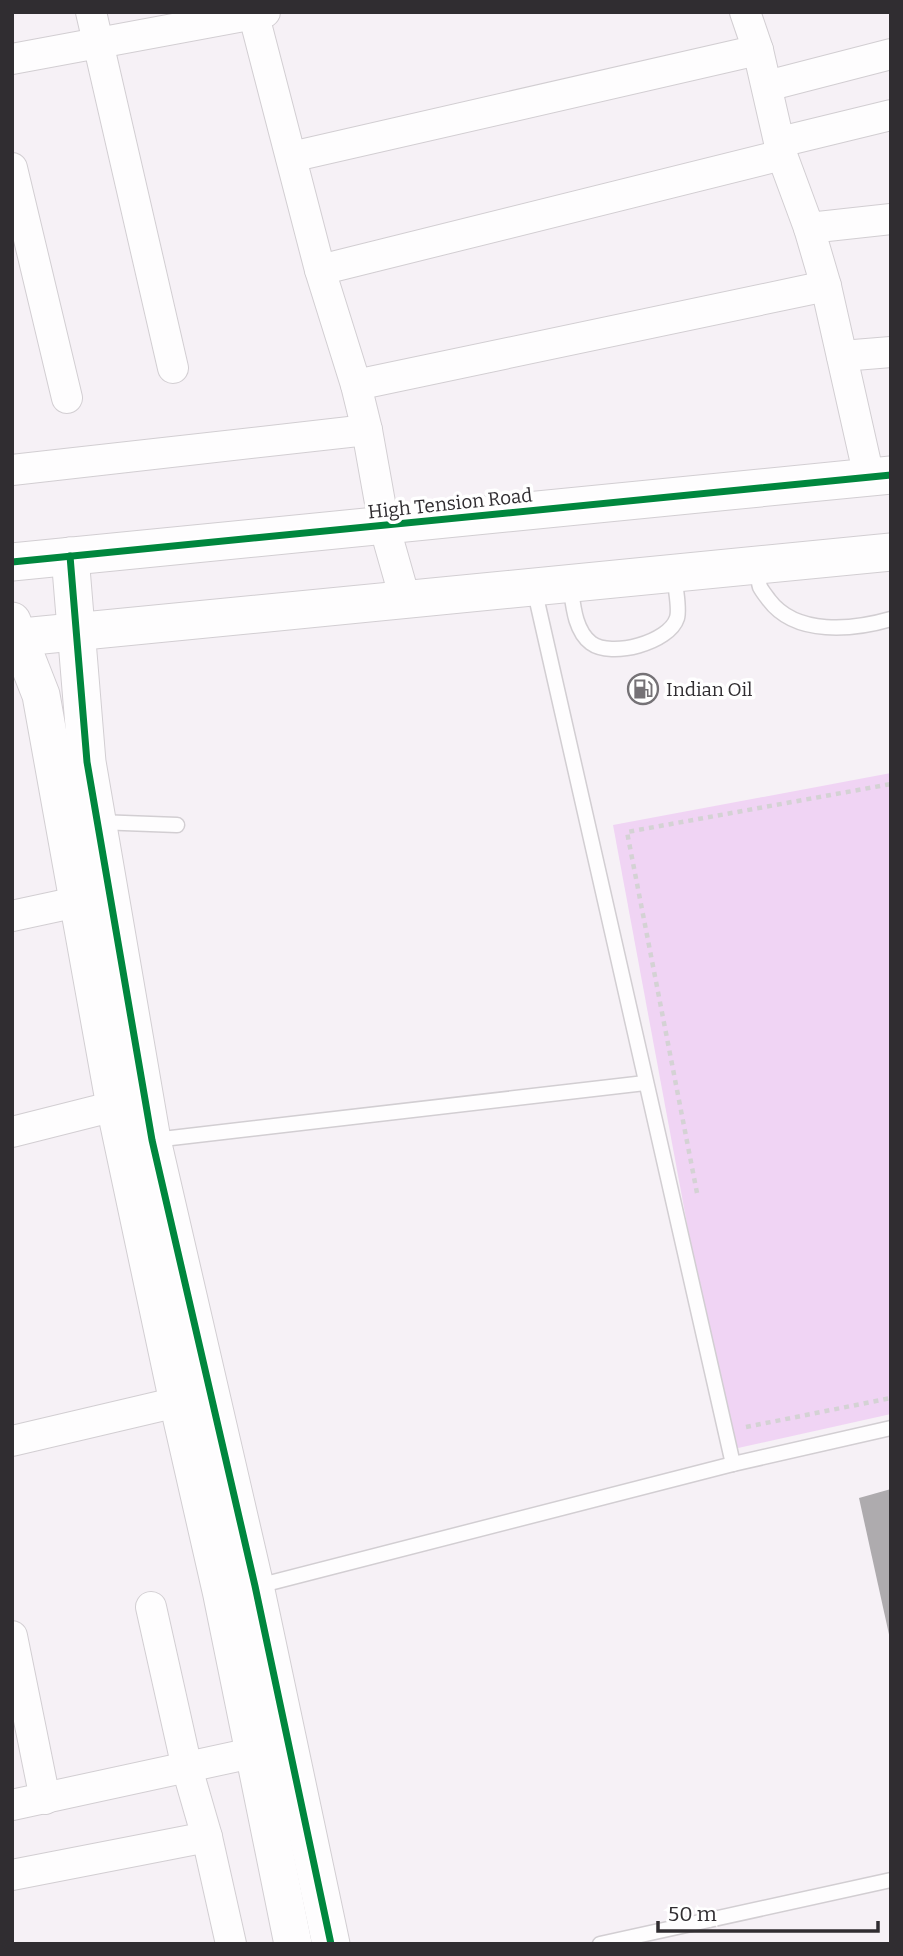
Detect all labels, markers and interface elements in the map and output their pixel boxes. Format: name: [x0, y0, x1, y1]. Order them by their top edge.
street label: High Tension Road: [367, 483, 534, 524]
fuel station icon: Indian Oil: [626, 672, 660, 706]
place label: Indian Oil: [666, 678, 753, 701]
scale bar: [658, 1890, 878, 1934]
text: 50 m: [668, 1901, 717, 1927]

